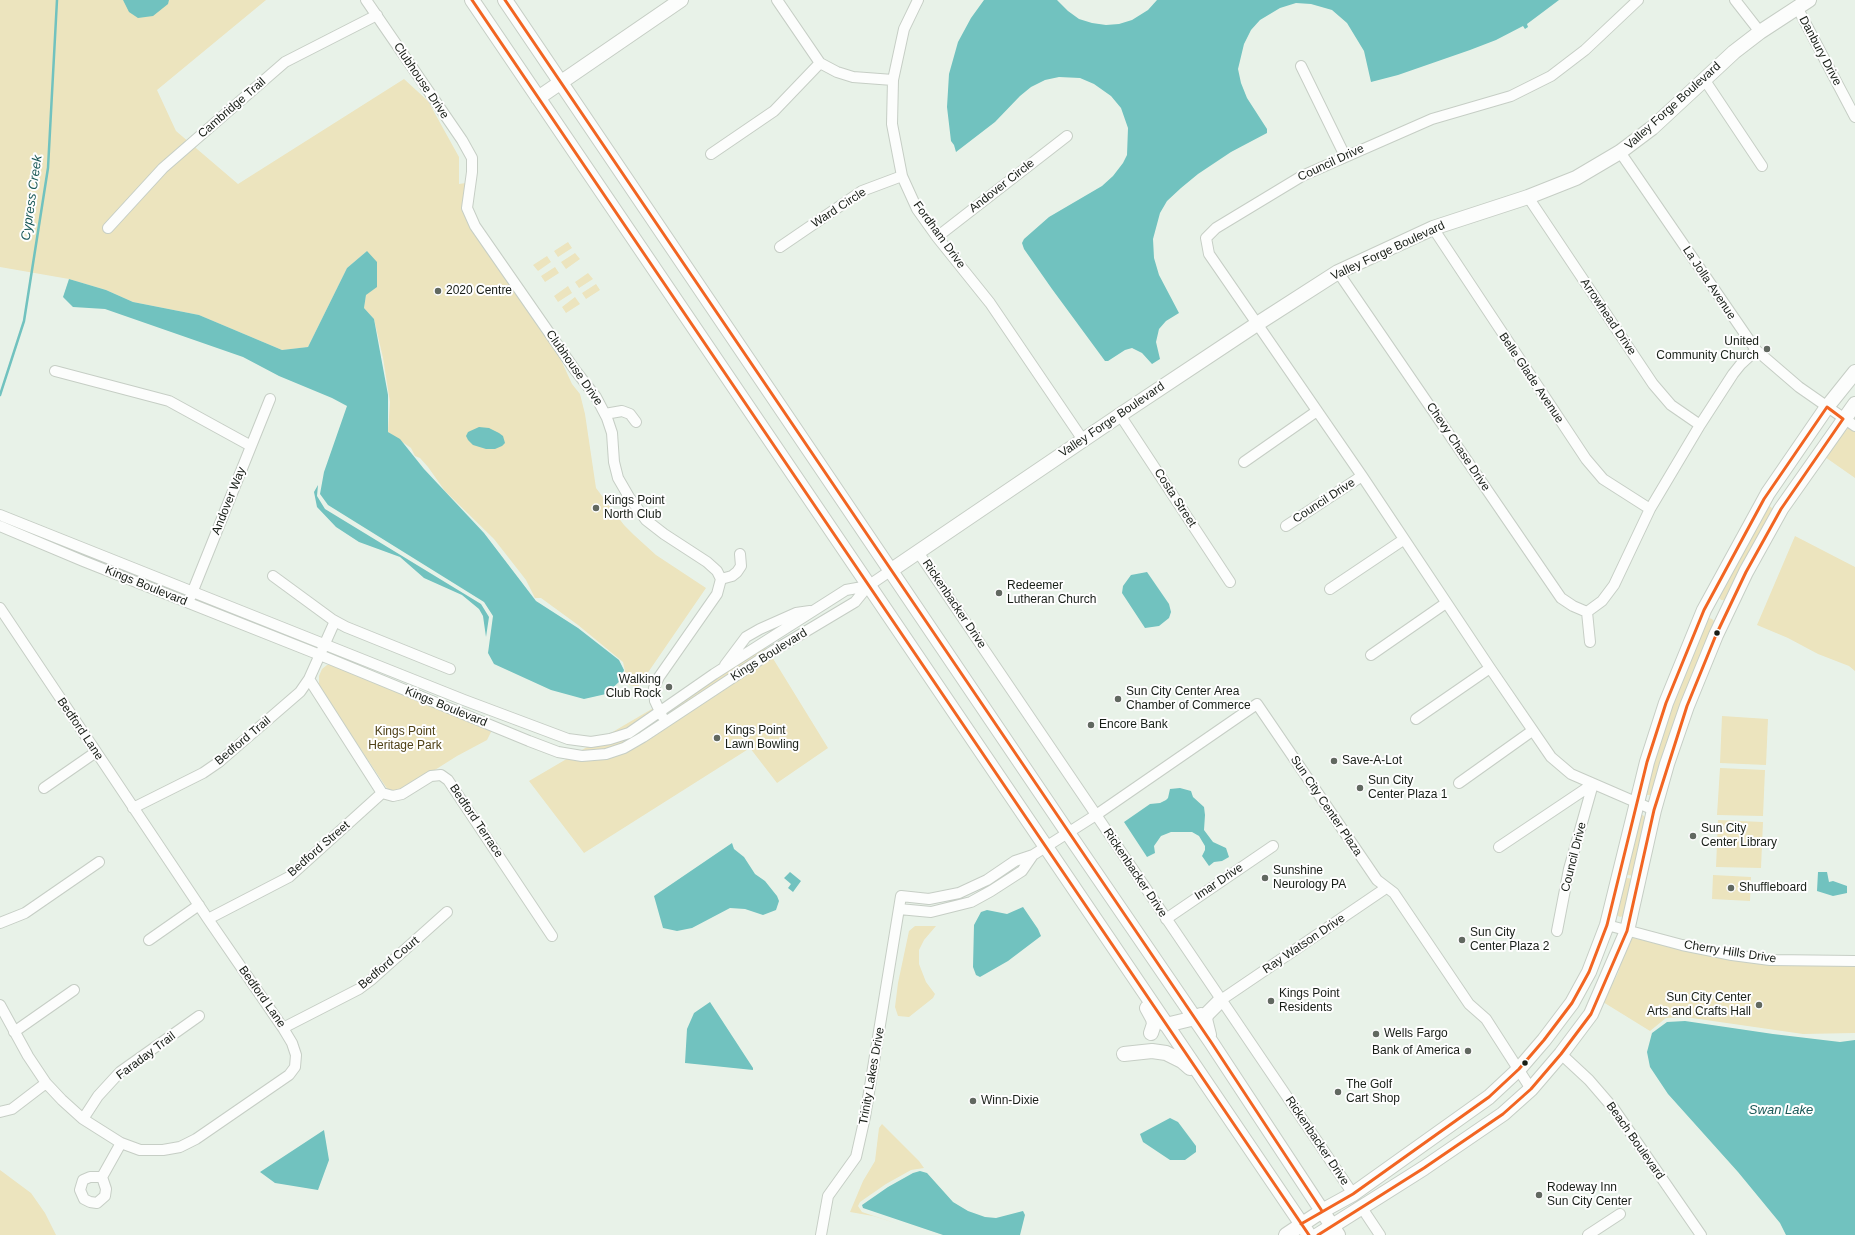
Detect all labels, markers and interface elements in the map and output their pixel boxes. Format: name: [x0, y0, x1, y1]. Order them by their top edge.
street label: Danbury Drive: [1796, 14, 1844, 88]
street label: Clubhouse Drive: [390, 40, 452, 122]
street label: Valley Forge Boulevard: [1622, 59, 1724, 153]
street label: Cambridge Trail: [195, 75, 269, 141]
street label: Council Drive: [1296, 141, 1366, 185]
water label: Cypress Creek: [18, 154, 46, 242]
street label: Andover Circle: [967, 156, 1037, 216]
street label: Ward Circle: [809, 185, 869, 231]
street label: Fordham Drive: [910, 199, 968, 271]
street label: Valley Forge Boulevard: [1329, 218, 1447, 284]
street label: La Jolla Avenue: [1679, 244, 1739, 322]
street label: Arrowhead Drive: [1577, 276, 1639, 358]
place label: 2020 Centre: [446, 284, 512, 298]
marker: 2020 Centre: [433, 286, 443, 296]
street label: Clubhouse Drive: [543, 328, 605, 408]
street label: Belle Glade Avenue: [1495, 330, 1567, 426]
place label: United Community Church: [1656, 335, 1759, 363]
marker: United Community Church: [1762, 344, 1772, 354]
street label: Valley Forge Boulevard: [1057, 379, 1167, 461]
street label: Chevy Chase Drive: [1423, 400, 1493, 494]
street label: Andover Way: [209, 465, 249, 537]
street label: Costa Street: [1151, 466, 1199, 530]
street label: Council Drive: [1290, 476, 1358, 526]
place label: Kings Point North Club: [604, 494, 665, 522]
marker: Kings Point North Club: [591, 503, 601, 513]
street label: Rickenbacker Drive: [919, 557, 989, 651]
street label: Kings Boulevard: [103, 563, 189, 609]
place label: Redeemer Lutheran Church: [1007, 579, 1096, 607]
marker: Redeemer Lutheran Church: [994, 588, 1004, 598]
street label: Kings Boulevard: [728, 626, 810, 684]
unlabelled marker: [1712, 628, 1722, 638]
place label: Walking Club Rock: [606, 673, 661, 701]
marker: Walking Club Rock: [664, 682, 674, 692]
street label: Kings Boulevard: [403, 684, 489, 730]
place label: Sun City Center Area Chamber of Commerce: [1126, 685, 1251, 713]
marker: Sun City Center Area Chamber of Commerce: [1113, 694, 1123, 704]
street label: Bedford Lane: [54, 695, 106, 763]
street label: Bedford Trail: [212, 714, 274, 768]
place label: Encore Bank: [1099, 718, 1168, 732]
marker: Encore Bank: [1086, 720, 1096, 730]
place label: Kings Point Lawn Bowling: [725, 724, 799, 752]
park label: Kings Point Heritage Park: [368, 725, 442, 753]
marker: Kings Point Lawn Bowling: [712, 733, 722, 743]
street label: Sun City Center Plaza: [1287, 753, 1365, 859]
place label: Save-A-Lot: [1342, 754, 1402, 768]
marker: Save-A-Lot: [1329, 756, 1339, 766]
place label: Sun City Center Plaza 1: [1368, 774, 1447, 802]
street label: Bedford Terrace: [446, 782, 506, 860]
marker: Sun City Center Plaza 1: [1355, 783, 1365, 793]
street label: Bedford Street: [285, 818, 353, 880]
street label: Council Drive: [1558, 821, 1590, 893]
place label: Sun City Center Library: [1701, 822, 1777, 850]
street label: Rickenbacker Drive: [1100, 826, 1170, 920]
marker: Sun City Center Library: [1688, 831, 1698, 841]
street label: Imar Drive: [1192, 861, 1246, 903]
place label: Sunshine Neurology PA: [1273, 864, 1346, 892]
marker: Sunshine Neurology PA: [1260, 873, 1270, 883]
place label: Shuffleboard: [1739, 881, 1807, 895]
marker: Shuffleboard: [1726, 883, 1736, 893]
street label: Ray Watson Drive: [1260, 911, 1348, 977]
place label: Sun City Center Plaza 2: [1470, 926, 1549, 954]
street label: Bedford Court: [356, 933, 422, 993]
marker: Sun City Center Plaza 2: [1457, 935, 1467, 945]
street label: Cherry Hills Drive: [1683, 938, 1777, 966]
street label: Bedford Lane: [235, 963, 289, 1031]
place label: Kings Point Residents: [1279, 987, 1340, 1015]
place label: Sun City Center Arts and Crafts Hall: [1647, 991, 1751, 1019]
marker: Kings Point Residents: [1266, 996, 1276, 1006]
marker: Sun City Center Arts and Crafts Hall: [1754, 1000, 1764, 1010]
street label: Trinity Lakes Drive: [856, 1026, 888, 1126]
place label: Wells Fargo: [1384, 1027, 1448, 1041]
street label: Faraday Trail: [114, 1029, 178, 1083]
marker: Wells Fargo: [1371, 1029, 1381, 1039]
place label: Bank of America: [1372, 1044, 1460, 1058]
marker: Bank of America: [1463, 1046, 1473, 1056]
unlabelled marker: [1520, 1058, 1530, 1068]
place label: The Golf Cart Shop: [1346, 1078, 1400, 1106]
marker: The Golf Cart Shop: [1333, 1087, 1343, 1097]
place label: Winn-Dixie: [981, 1094, 1039, 1108]
street label: Rickenbacker Drive: [1282, 1094, 1352, 1188]
marker: Winn-Dixie: [968, 1096, 978, 1106]
street label: Beach Boulevard: [1603, 1099, 1667, 1183]
water label: Swan Lake: [1749, 1102, 1813, 1118]
place label: Rodeway Inn Sun City Center: [1547, 1181, 1632, 1209]
marker: Rodeway Inn Sun City Center: [1534, 1190, 1544, 1200]

